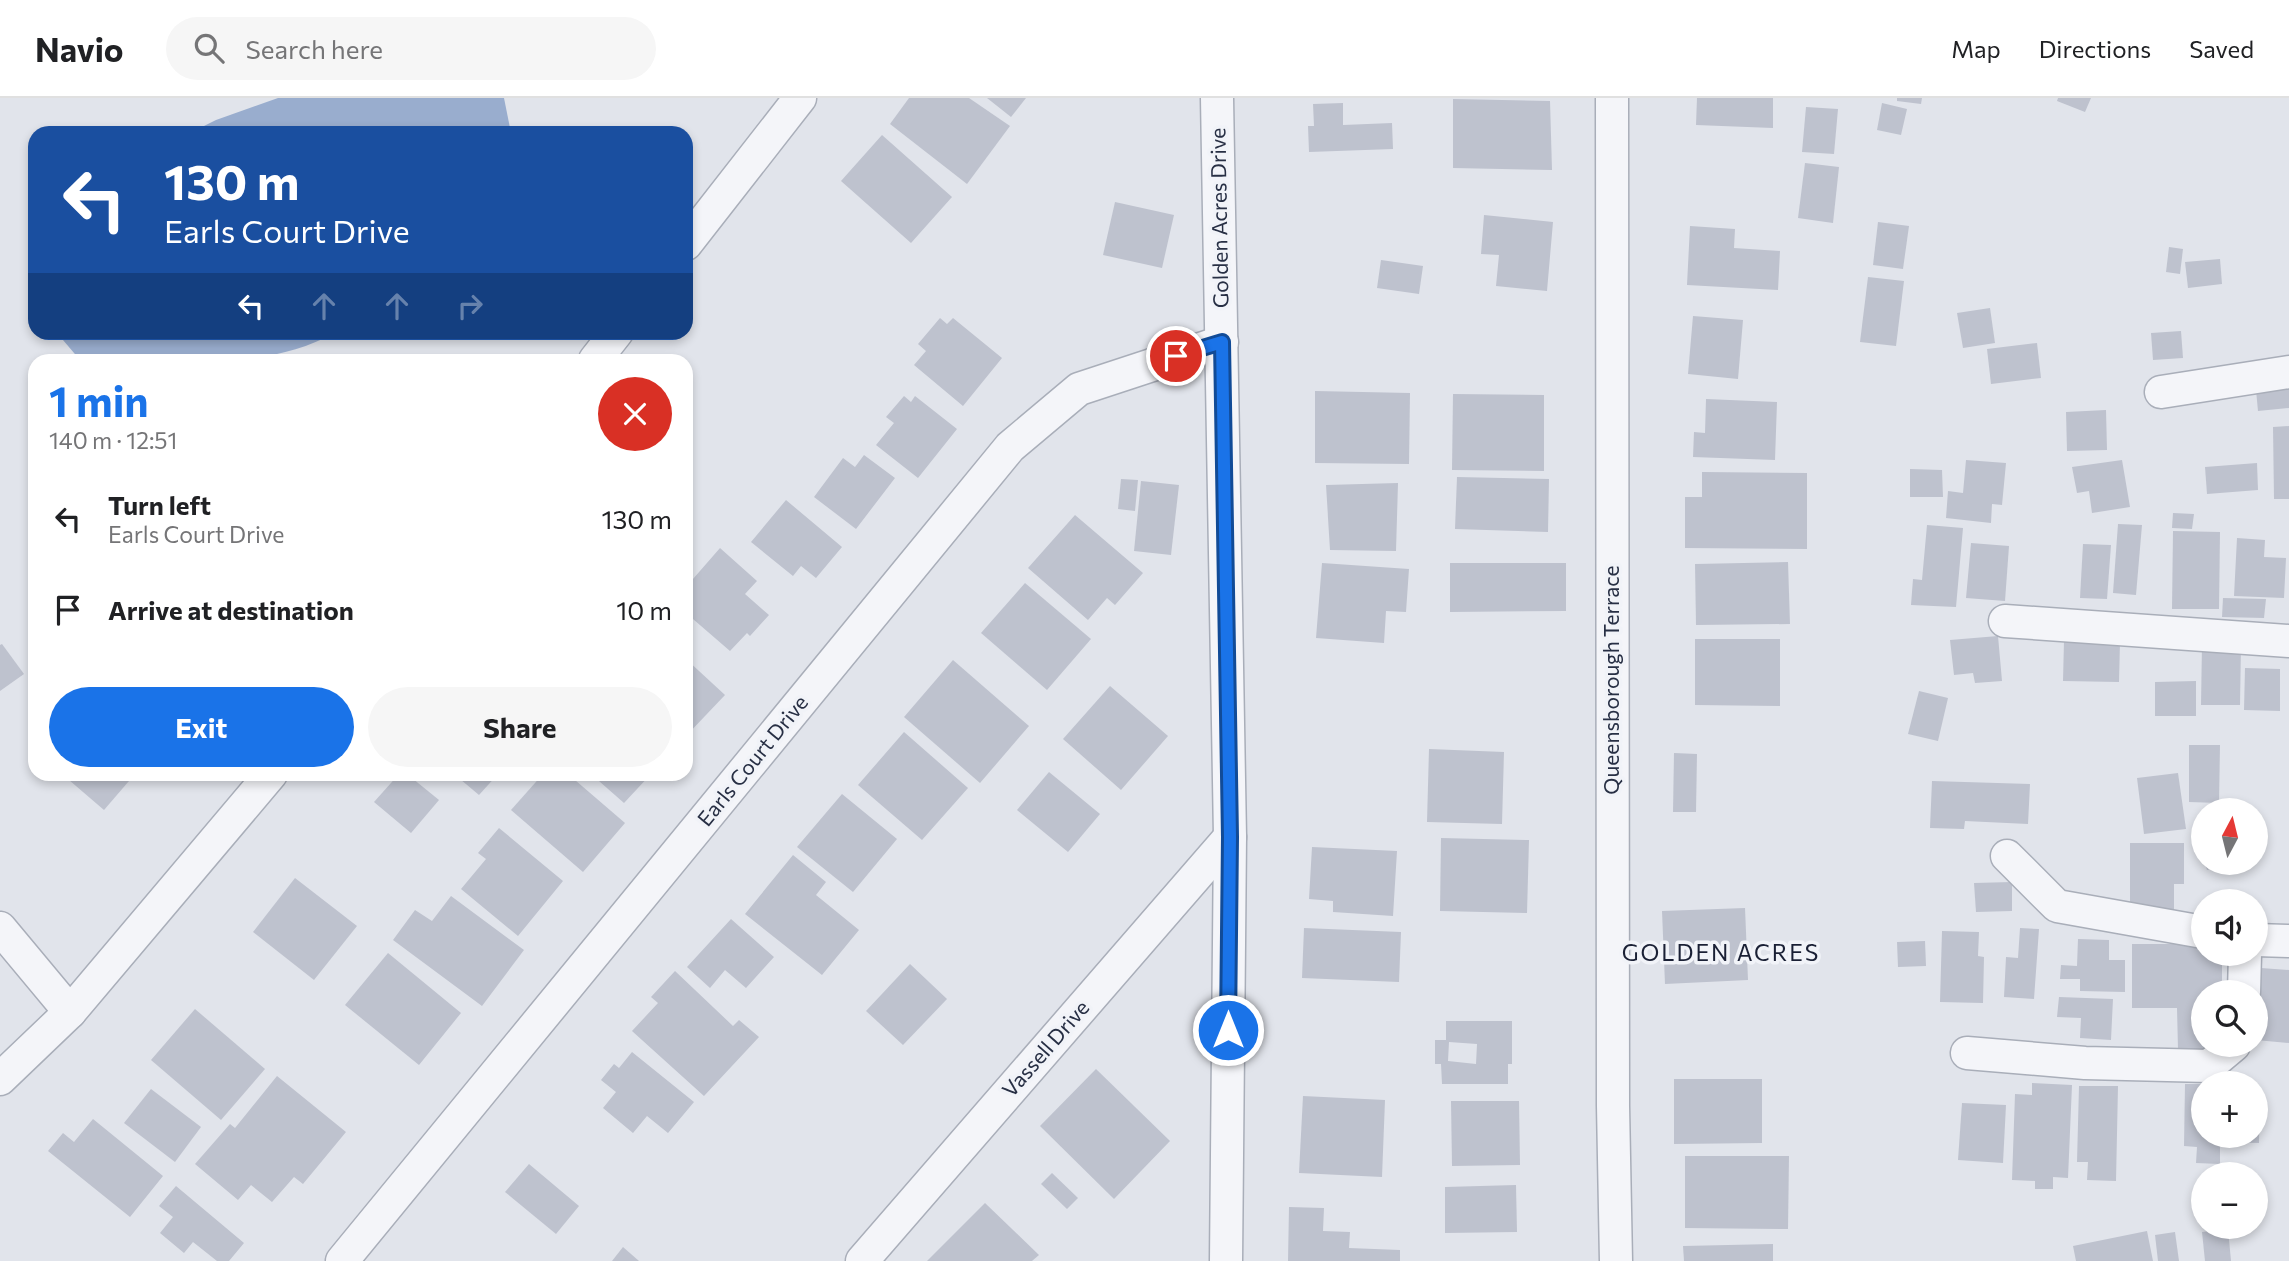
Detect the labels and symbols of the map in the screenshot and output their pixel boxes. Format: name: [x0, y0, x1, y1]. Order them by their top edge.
street label: Golden Acres Drive: [1204, 128, 1233, 308]
pin: [1146, 326, 1206, 386]
street label: Queensborough Terrace: [1598, 565, 1623, 795]
street label: Earls Court Drive: [691, 690, 812, 831]
north arrow: [2191, 798, 2268, 875]
district label: GOLDEN ACRES: [1622, 938, 1820, 966]
position arrow: [1191, 993, 1265, 1067]
street label: Vassell Drive: [996, 995, 1094, 1101]

